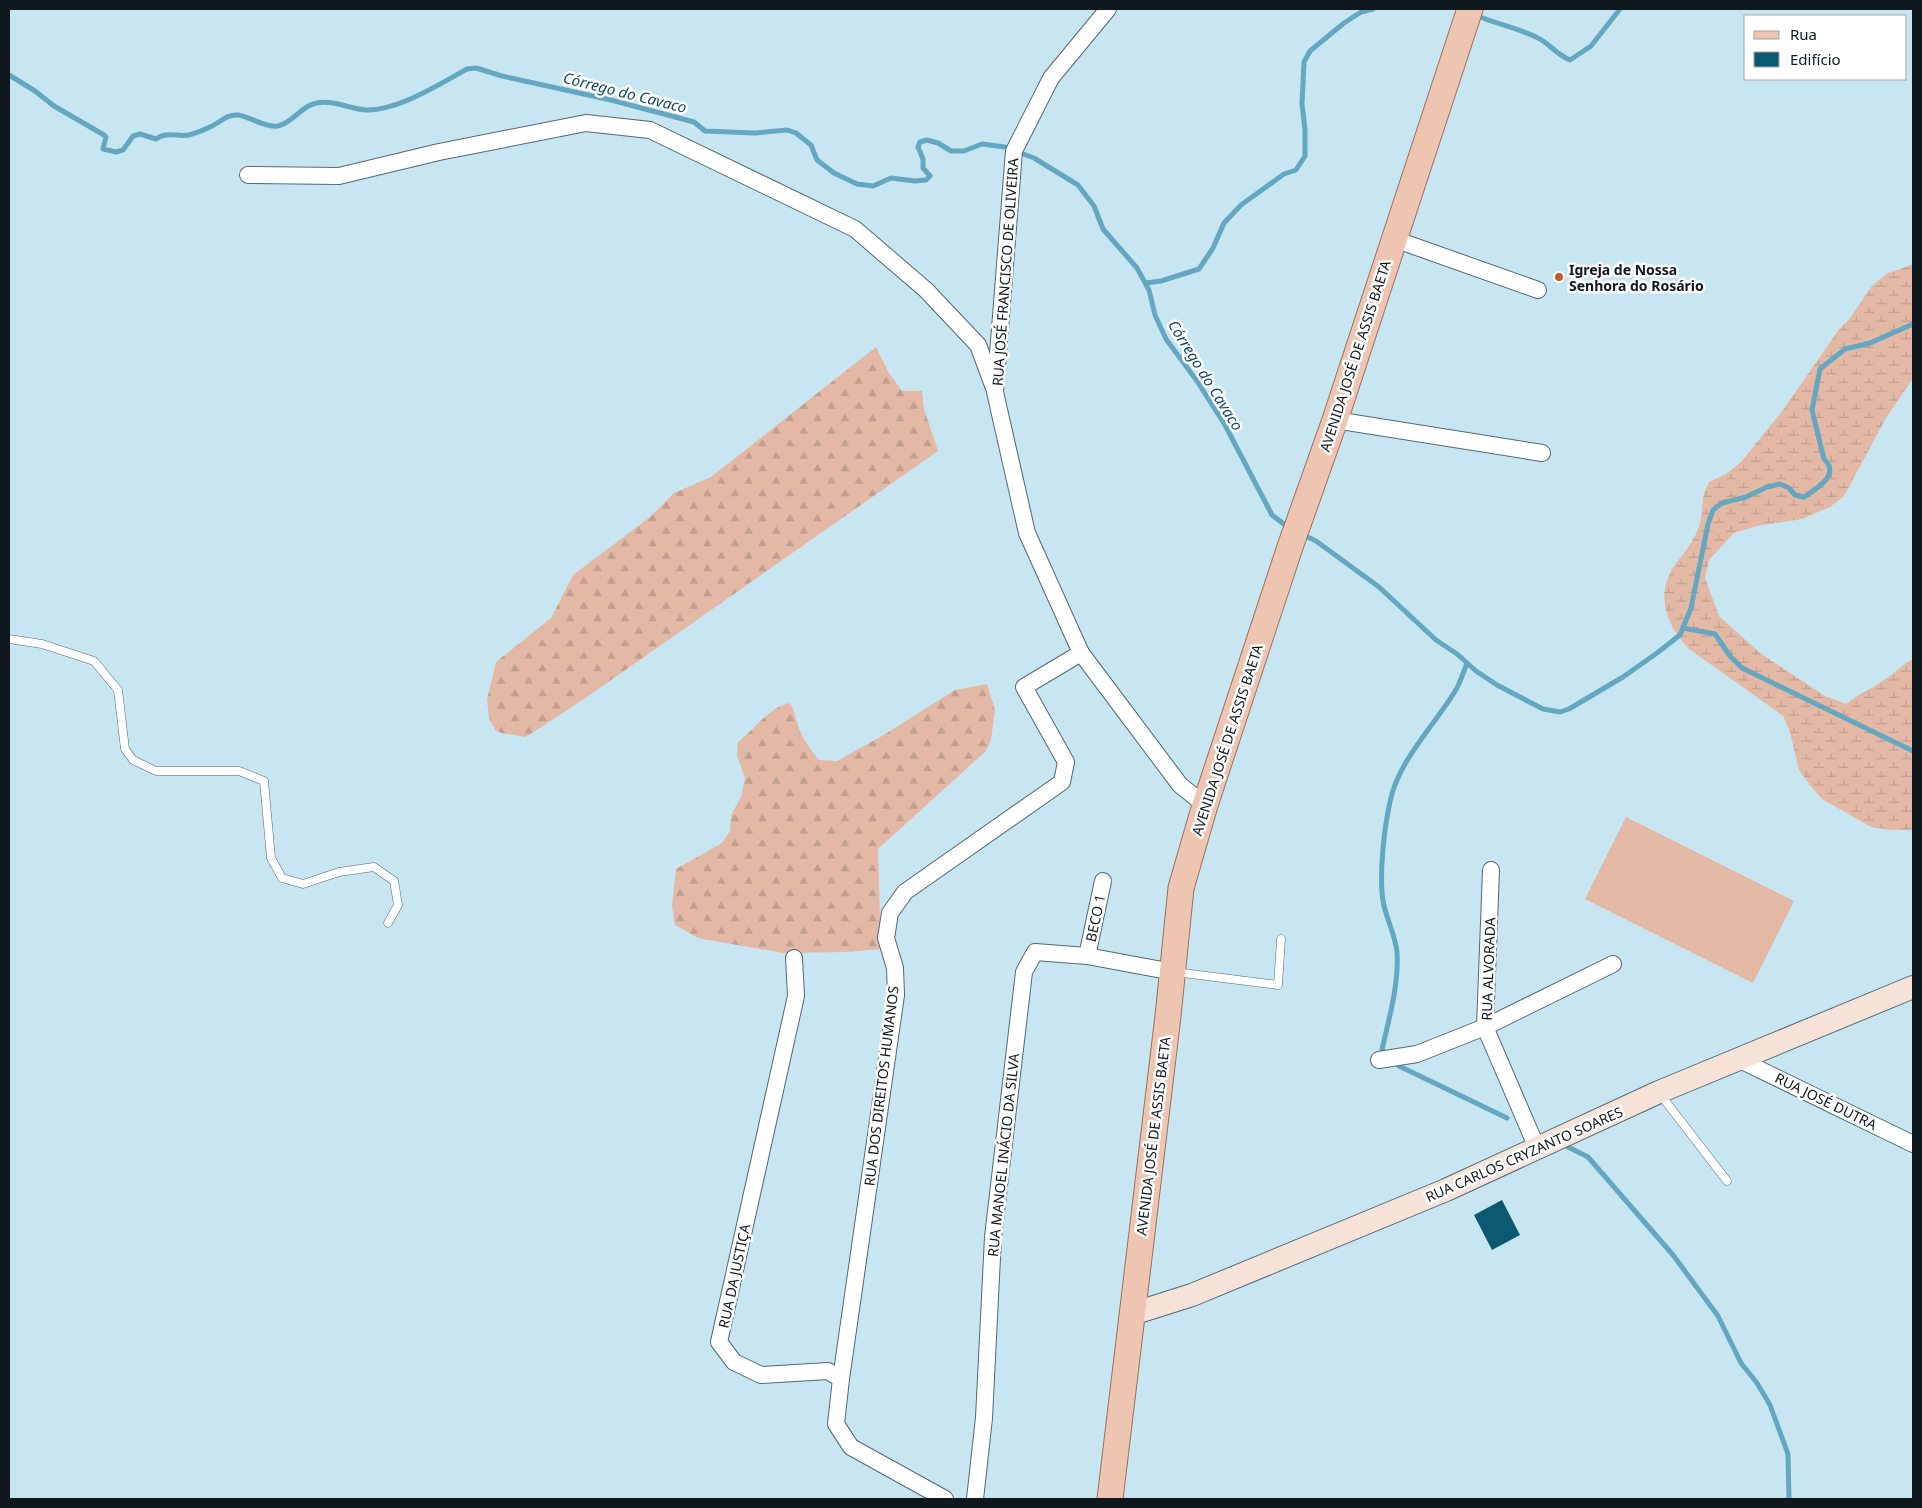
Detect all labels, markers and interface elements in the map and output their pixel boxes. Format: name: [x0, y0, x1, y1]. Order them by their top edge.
legend: [1744, 15, 1907, 80]
text: Rua: [1790, 24, 1817, 44]
text: Edifício: [1790, 49, 1841, 69]
water label: Córrego do Cavaco: [561, 67, 689, 117]
street label: RUA JOSÉ FRANCISCO DE OLIVEIRA: [988, 157, 1022, 387]
street label: AVENIDA JOSÉ DE ASSIS BAETA: [1315, 258, 1395, 454]
place label: Igreja de Nossa Senhora do Rosário: [1569, 260, 1704, 295]
marker: Igreja de Nossa Senhora do Rosário: [1553, 271, 1565, 283]
water label: Córrego do Cavaco: [1164, 316, 1248, 434]
street label: AVENIDA JOSÉ DE ASSIS BAETA: [1187, 642, 1267, 838]
street label: BECO 1: [1081, 893, 1109, 943]
street label: RUA ALVORADA: [1477, 917, 1499, 1021]
street label: RUA DOS DIREITOS HUMANOS: [859, 985, 903, 1187]
street label: AVENIDA JOSÉ DE ASSIS BAETA: [1131, 1036, 1175, 1236]
street label: RUA MANOEL INÁCIO DA SILVA: [983, 1052, 1023, 1258]
street label: RUA JOSÉ DUTRA: [1772, 1068, 1880, 1134]
street label: RUA CARLOS CRYZANTO SOARES: [1422, 1102, 1626, 1206]
street label: RUA DA JUSTIÇA: [714, 1222, 754, 1330]

